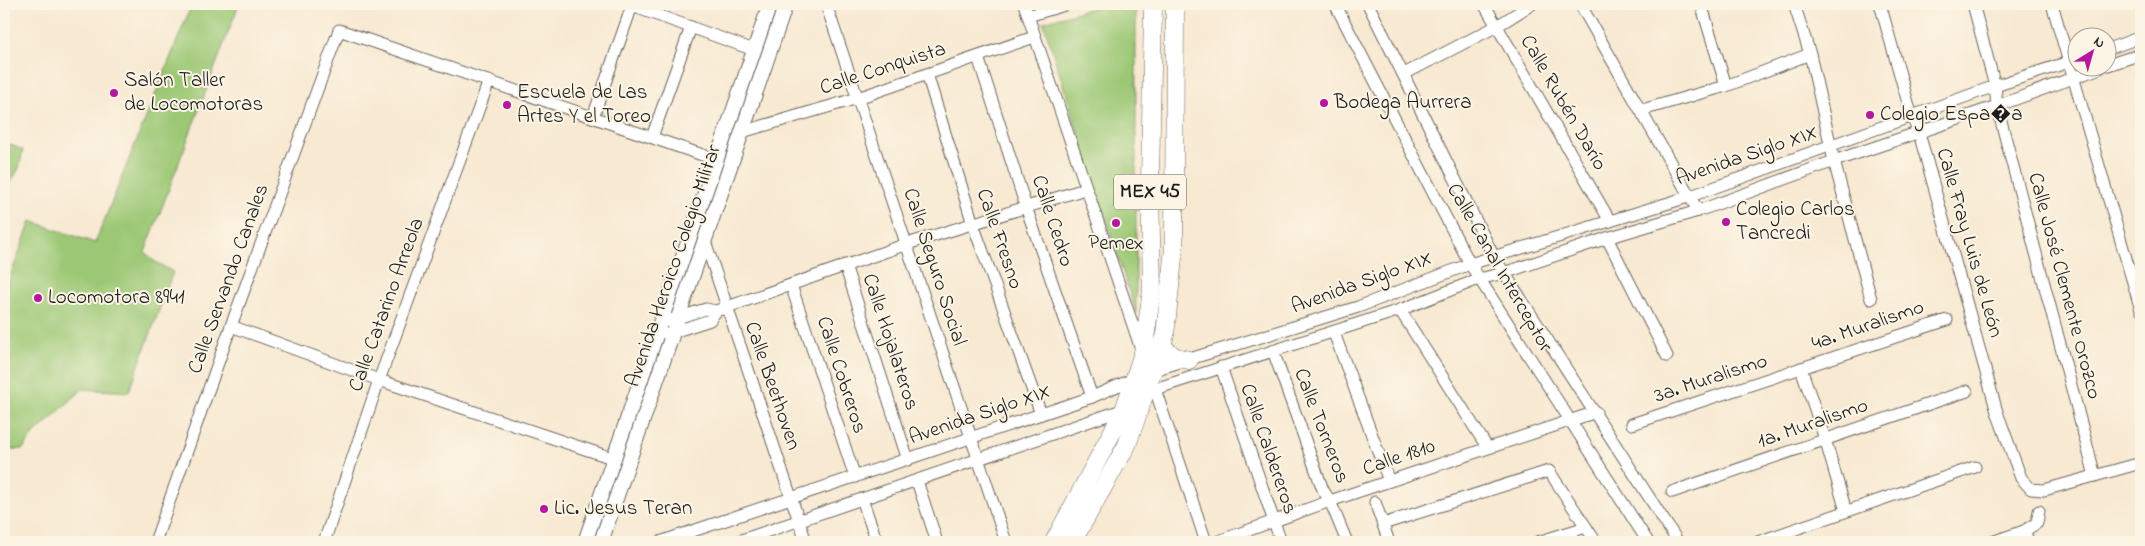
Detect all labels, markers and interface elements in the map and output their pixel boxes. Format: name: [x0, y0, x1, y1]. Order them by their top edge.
north arrow: [2068, 28, 2118, 78]
street label: Calle Rubén Darío: [1512, 30, 1614, 176]
text: N: [2089, 32, 2109, 54]
street label: Calle Conquista: [816, 35, 950, 103]
place label: Salón Taller de Locomotoras: [124, 66, 263, 120]
place label: Escuela de Las Artes Y el Toreo: [517, 78, 651, 132]
marker: Salón Taller de Locomotoras: [108, 87, 120, 99]
place label: Bodega Aurrera: [1333, 88, 1471, 120]
marker: Bodega Aurrera: [1318, 97, 1330, 109]
marker: Escuela de Las Artes Y el Toreo: [501, 99, 513, 111]
place label: Colegio Espa�a: [1880, 100, 2023, 132]
marker: Colegio Espa�a: [1864, 109, 1876, 121]
street label: Avenida Siglo XIX: [1672, 118, 1823, 196]
street label: Avenida Heroico Colegio Militar: [618, 140, 732, 392]
street label: Calle Fray Luis de León: [1926, 145, 2010, 342]
street label: Calle José Clemente Orozco: [2019, 169, 2109, 403]
street label: Calle Cedro: [1023, 171, 1081, 271]
road number: MEX 45: [1114, 174, 1186, 210]
street label: Calle Canal Interceptor: [1438, 178, 1560, 359]
street label: Calle Servando Canales: [181, 180, 277, 378]
street label: Calle Seguro Social: [893, 184, 974, 350]
street label: Calle Fresno: [968, 185, 1030, 293]
place label: Colegio Carlos Tancredi: [1736, 195, 1855, 249]
street label: Calle Catarino Arreola: [342, 214, 432, 396]
marker: Colegio Carlos Tancredi: [1720, 216, 1732, 228]
marker: Pemex: [1110, 217, 1122, 229]
place label: Pemex: [1088, 229, 1144, 259]
street label: Avenida Siglo XIX: [1287, 244, 1437, 324]
street label: Calle Hojalateros: [854, 270, 926, 414]
place label: Locomotora 8941: [48, 283, 185, 313]
marker: Locomotora 8941: [32, 292, 44, 304]
street label: 4a. Muralismo: [1808, 293, 1928, 359]
street label: Calle Cobreros: [808, 313, 874, 437]
street label: Calle Beethoven: [736, 318, 808, 454]
street label: 3a. Muralismo: [1651, 347, 1771, 411]
street label: Calle Torneros: [1285, 364, 1357, 488]
street label: Avenida Siglo XIX: [905, 377, 1056, 455]
street label: Calle Caldereros: [1232, 380, 1304, 518]
street label: 1a. Muralismo: [1754, 391, 1872, 457]
street label: Calle 1810: [1359, 432, 1439, 484]
place label: Lic. Jesus Teran: [554, 494, 692, 524]
marker: Lic. Jesus Teran: [538, 503, 550, 515]

